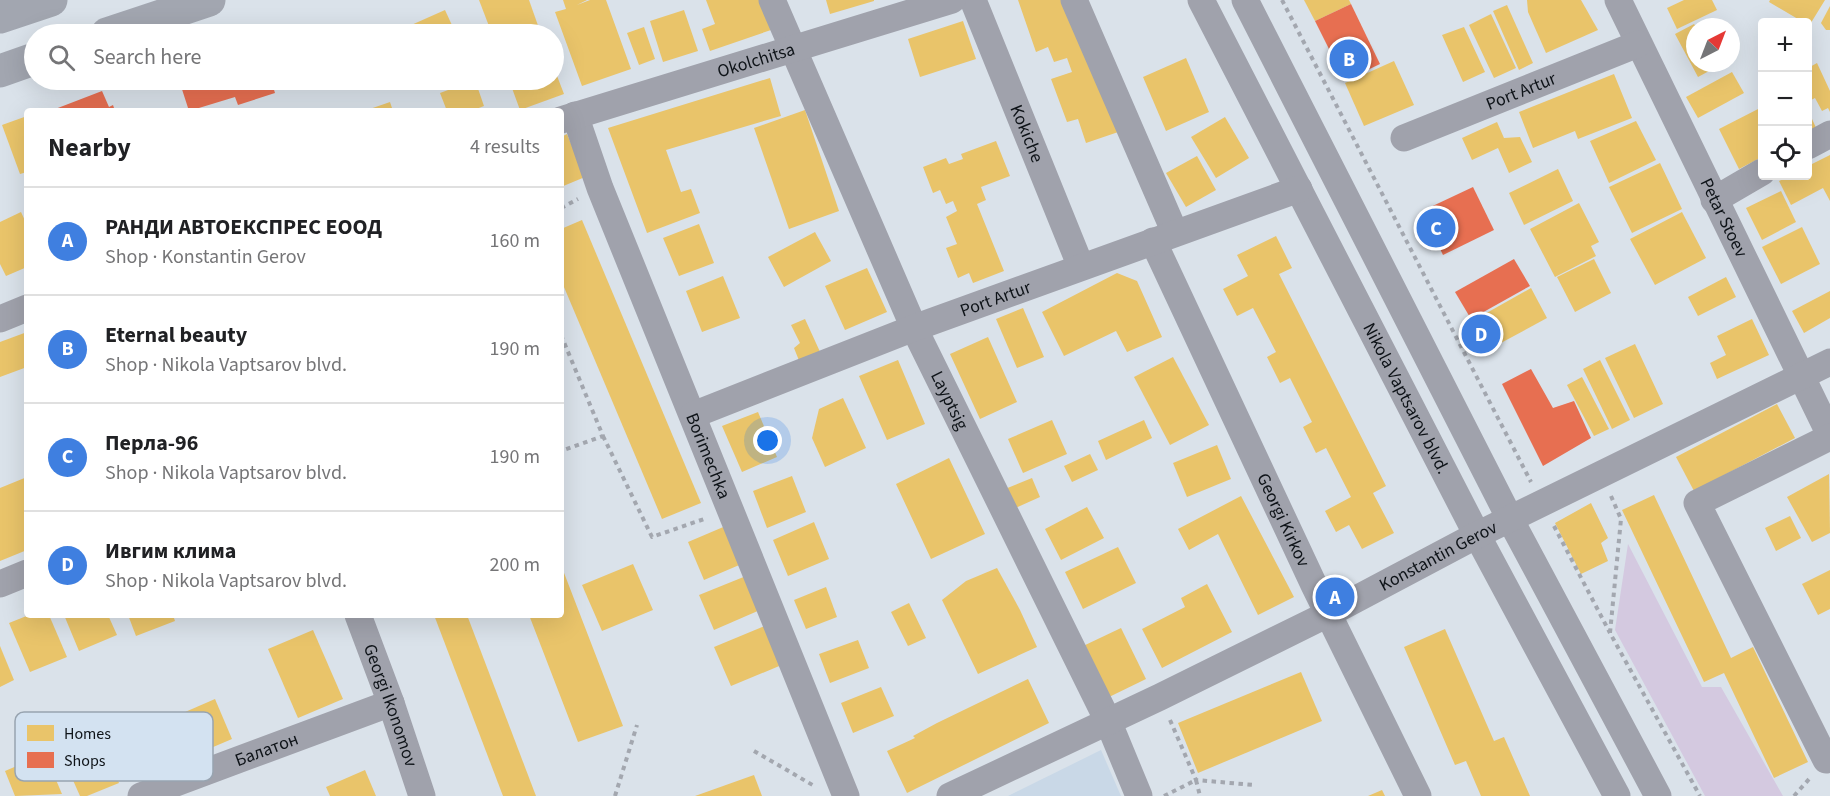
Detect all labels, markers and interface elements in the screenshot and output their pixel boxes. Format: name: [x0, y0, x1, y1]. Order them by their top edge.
north arrow: [1686, 18, 1740, 72]
map controls: [1758, 18, 1812, 180]
button: +: [1758, 18, 1812, 72]
search box: [24, 24, 564, 90]
street label: Okolchitsa: [714, 36, 798, 84]
pin: B: [1330, 36, 1368, 82]
icon: search: [45, 41, 78, 74]
text: Search here: [93, 41, 201, 73]
street label: Port Artur: [1482, 65, 1560, 116]
button: −: [1758, 72, 1812, 126]
street label: Kokiche: [1004, 101, 1050, 166]
button: locate: [1758, 126, 1812, 180]
text: Nearby: [48, 129, 131, 166]
text: 4 results: [470, 133, 540, 161]
street label: Petar Stoev: [1694, 174, 1754, 262]
pin: C: [1416, 206, 1456, 250]
text: РАНДИ АВТОЕКСПРЕС ЕООД: [105, 211, 382, 243]
text: A: [62, 227, 73, 255]
text: 160 m: [490, 227, 540, 255]
text: Shop · Konstantin Gerov: [105, 243, 306, 271]
street label: Port Artur: [956, 274, 1035, 323]
pin: D: [1462, 312, 1500, 356]
street label: Nikola Vaptsarov blvd.: [1357, 318, 1456, 478]
text: Eternal beauty: [105, 319, 247, 351]
text: B: [61, 335, 74, 363]
text: 190 m: [490, 335, 540, 363]
text: Shop · Nikola Vaptsarov blvd.: [105, 351, 347, 379]
street label: Layptsig: [925, 367, 975, 434]
street label: Borimechka: [680, 409, 737, 503]
your location: [753, 426, 782, 455]
text: Перла-96: [105, 427, 198, 459]
text: C: [62, 443, 73, 471]
text: 190 m: [490, 443, 540, 471]
text: Shop · Nikola Vaptsarov blvd.: [105, 459, 347, 487]
street label: Georgi Kirkov: [1251, 469, 1317, 571]
street label: Konstantin Gerov: [1375, 514, 1502, 597]
text: Ивгим клима: [105, 535, 236, 567]
text: D: [61, 551, 74, 579]
text: 200 m: [490, 551, 540, 579]
text: Shop · Nikola Vaptsarov blvd.: [105, 567, 347, 595]
pin: A: [1316, 574, 1354, 620]
street label: Georgi Ikonomov: [357, 640, 424, 771]
legend: [15, 712, 213, 781]
text: Homes: [64, 723, 111, 745]
street label: Балатон: [231, 726, 302, 772]
text: Shops: [64, 750, 106, 772]

